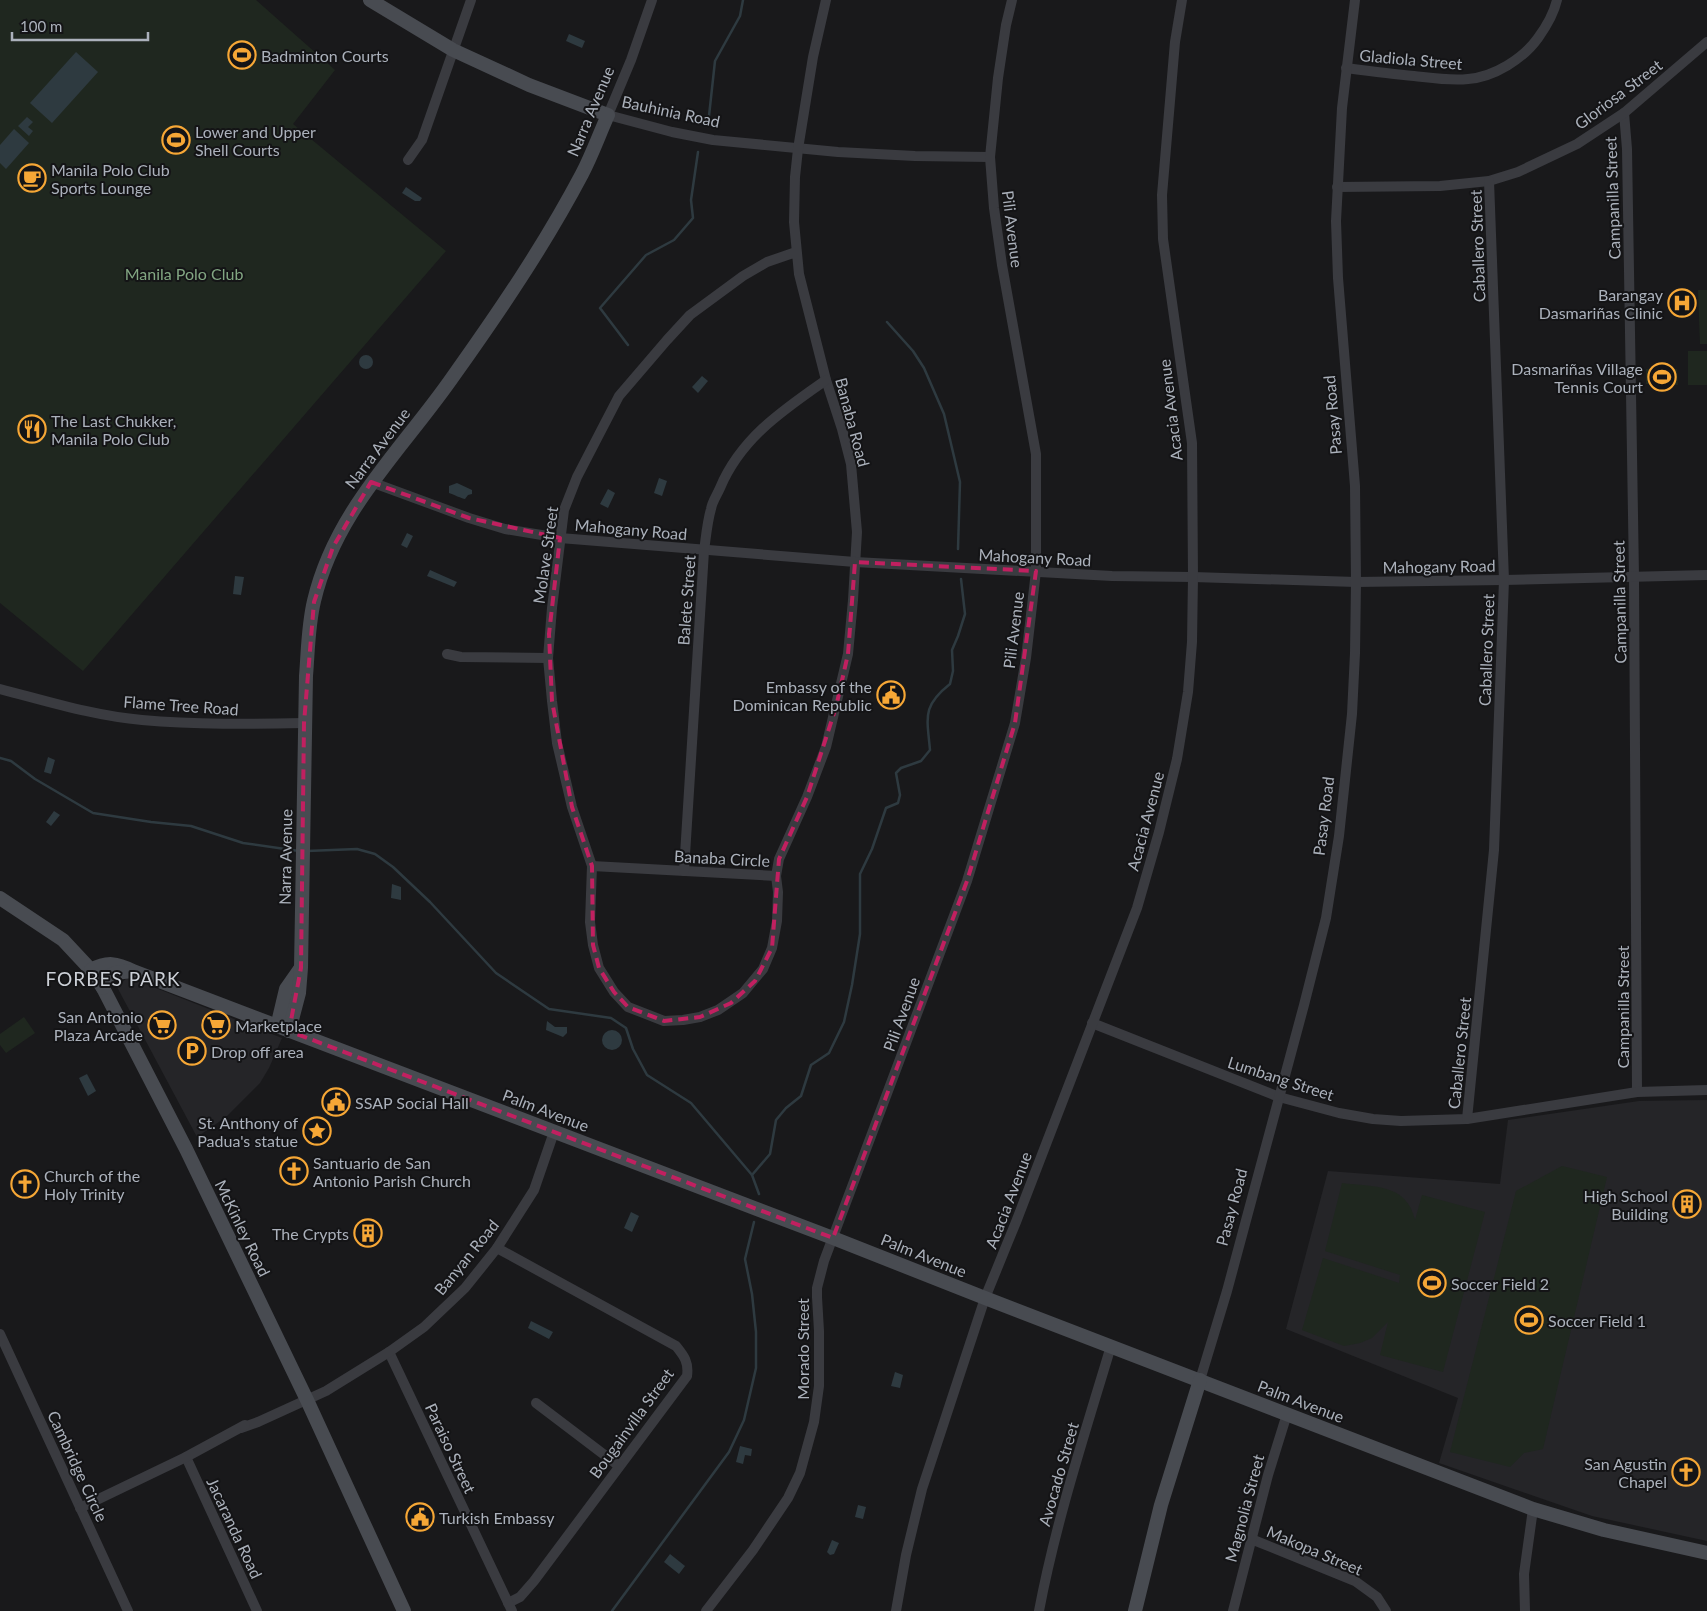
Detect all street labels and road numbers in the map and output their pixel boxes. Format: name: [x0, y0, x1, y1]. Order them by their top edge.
street label: Gladiola Street: [1359, 45, 1463, 73]
street label: Gloriosa Street: [1571, 55, 1666, 133]
street label: Narra Avenue: [563, 63, 617, 159]
street label: Bauhinia Road: [620, 91, 722, 131]
street label: Campanilla Street: [1600, 136, 1624, 260]
street label: Pili Avenue: [999, 189, 1027, 269]
street label: Caballero Street: [1466, 189, 1488, 302]
street label: Acacia Avenue: [1154, 358, 1186, 462]
street label: Banaba Road: [832, 375, 874, 469]
street label: Pasay Road: [1319, 375, 1345, 455]
street label: Narra Avenue: [341, 404, 413, 492]
street label: Molave Street: [529, 505, 561, 605]
street label: Mahogany Road: [574, 515, 688, 543]
street label: Campanilla Street: [1608, 540, 1630, 664]
street label: Mahogany Road: [978, 545, 1092, 569]
street label: Balete Street: [673, 554, 699, 646]
street label: Mahogany Road: [1382, 556, 1496, 576]
street label: Pili Avenue: [999, 590, 1027, 670]
street label: Caballero Street: [1475, 593, 1497, 706]
street label: Flame Tree Road: [123, 691, 239, 719]
street label: Acacia Avenue: [1123, 769, 1167, 873]
street label: Pasay Road: [1309, 775, 1337, 857]
street label: Narra Avenue: [275, 809, 295, 905]
street label: Banaba Circle: [674, 846, 770, 870]
street label: Campanilla Street: [1613, 945, 1632, 1069]
street label: Pili Avenue: [879, 974, 923, 1054]
street label: Caballero Street: [1444, 996, 1474, 1110]
street label: Lumbang Street: [1226, 1052, 1337, 1104]
street label: Palm Avenue: [500, 1085, 592, 1135]
street label: Acacia Avenue: [981, 1149, 1035, 1251]
street label: Pasay Road: [1212, 1166, 1250, 1248]
street label: McKinley Road: [211, 1177, 275, 1279]
street label: Banyan Road: [430, 1215, 502, 1299]
street label: Palm Avenue: [878, 1229, 970, 1281]
street label: Morado Street: [793, 1298, 812, 1400]
street label: Bougainvilla Street: [585, 1364, 677, 1482]
street label: Palm Avenue: [1255, 1376, 1347, 1426]
street label: Paraiso Street: [422, 1400, 480, 1496]
street label: Cambridge Circle: [44, 1408, 112, 1524]
street label: Avocado Street: [1034, 1420, 1082, 1528]
street label: Magnolia Street: [1220, 1452, 1268, 1564]
street label: Jacaranda Road: [203, 1475, 267, 1581]
street label: Makopa Street: [1264, 1521, 1366, 1579]

